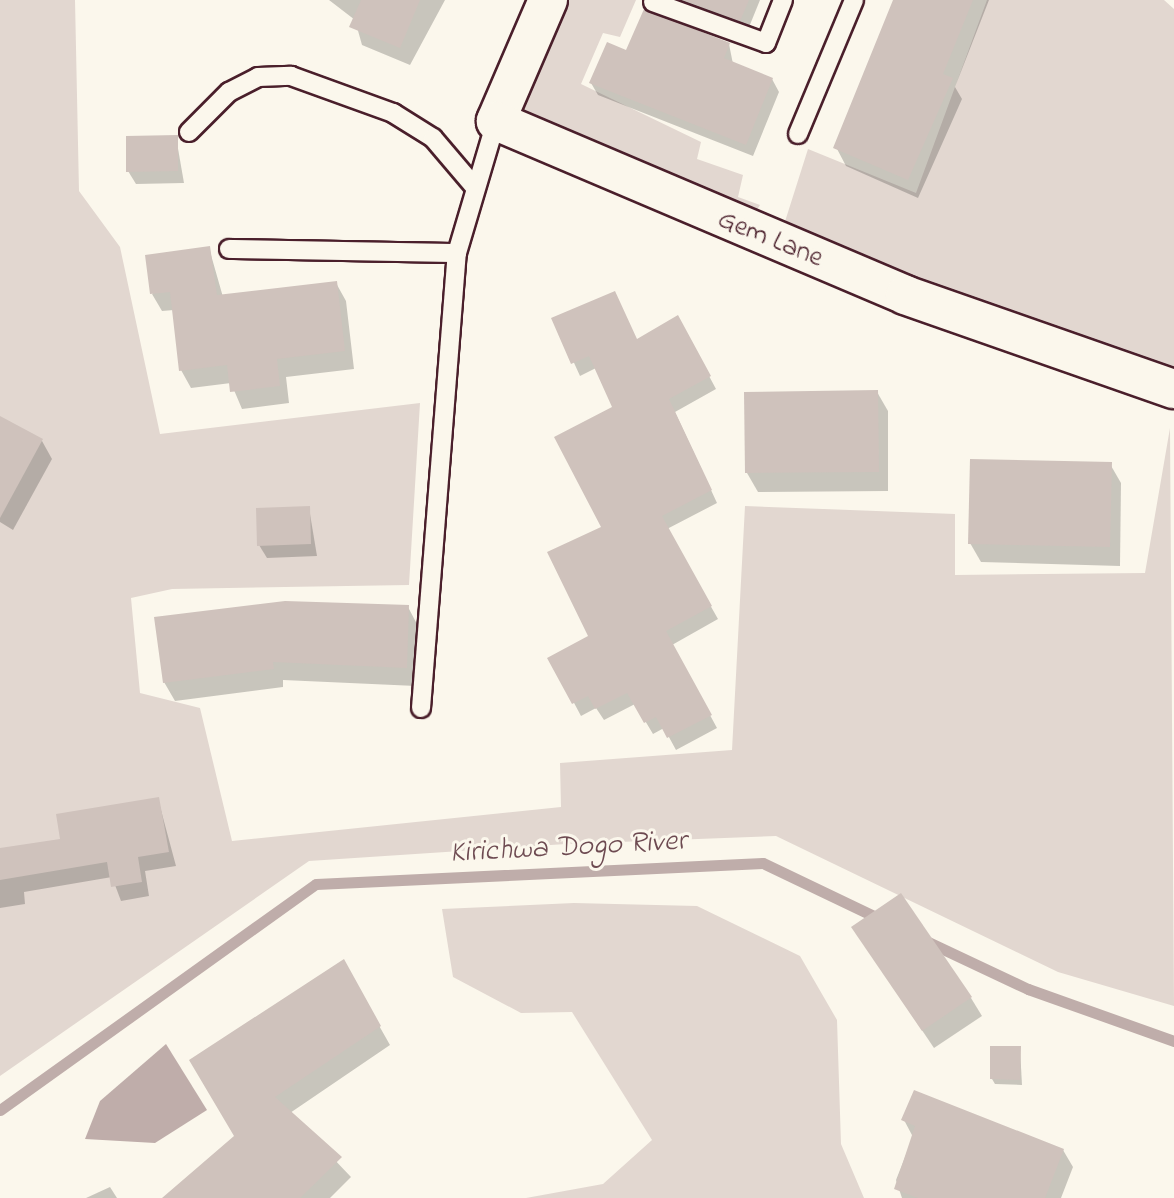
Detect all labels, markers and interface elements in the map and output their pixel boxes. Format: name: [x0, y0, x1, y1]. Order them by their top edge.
street label: Gem Lane: [712, 204, 828, 276]
water label: Kirichwa Dogo River: [449, 824, 687, 872]

